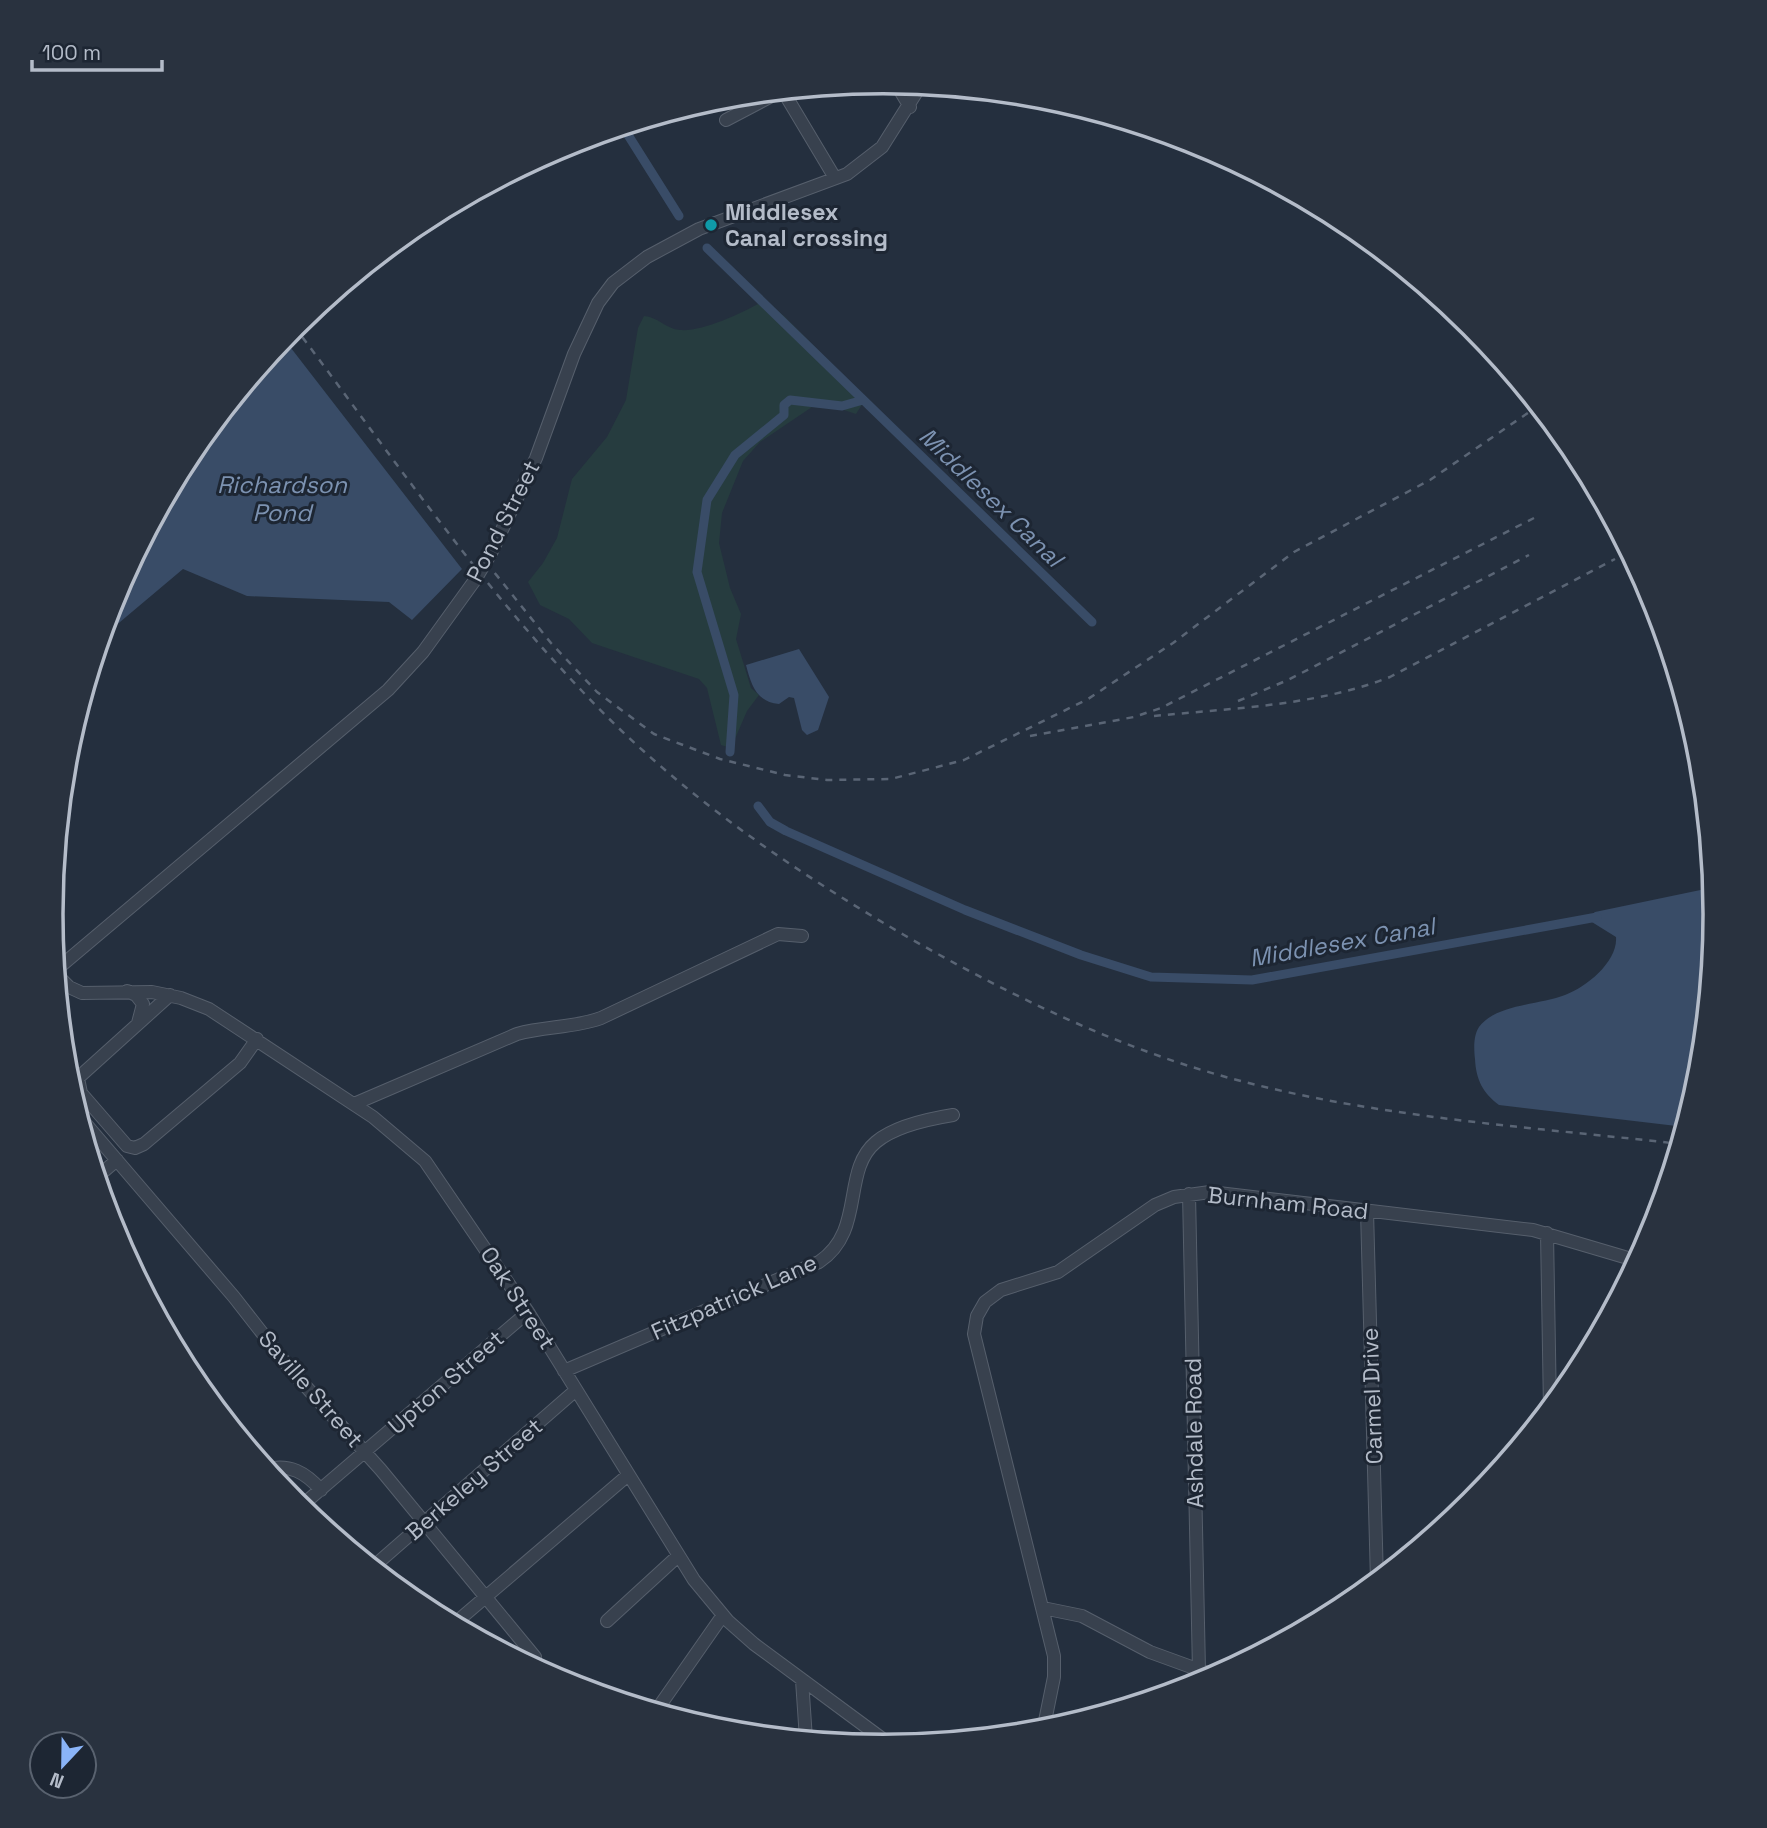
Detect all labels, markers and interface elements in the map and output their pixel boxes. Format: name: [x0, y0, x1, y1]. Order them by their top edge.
scale bar: [32, 28, 161, 72]
text: 100 m: [42, 39, 101, 66]
place label: Middlesex Canal crossing: [725, 197, 888, 253]
marker: Middlesex Canal crossing: [703, 217, 719, 233]
water label: Middlesex Canal: [913, 421, 1072, 576]
street label: Pond Street: [459, 455, 547, 587]
water label: Richardson Pond: [217, 469, 348, 528]
water label: Middlesex Canal: [1247, 910, 1440, 974]
street label: Burnham Road: [1206, 1180, 1370, 1226]
street label: Oak Street: [474, 1241, 562, 1355]
street label: Fitzpatrick Lane: [646, 1247, 822, 1347]
street label: Upton Street: [382, 1323, 510, 1441]
street label: Saville Street: [252, 1324, 370, 1454]
street label: Carmel Drive: [1355, 1327, 1389, 1465]
street label: Ashdale Road: [1178, 1358, 1210, 1508]
street label: Berkeley Street: [399, 1411, 549, 1547]
north arrow: [28, 1730, 98, 1800]
text: N: [46, 1766, 67, 1794]

